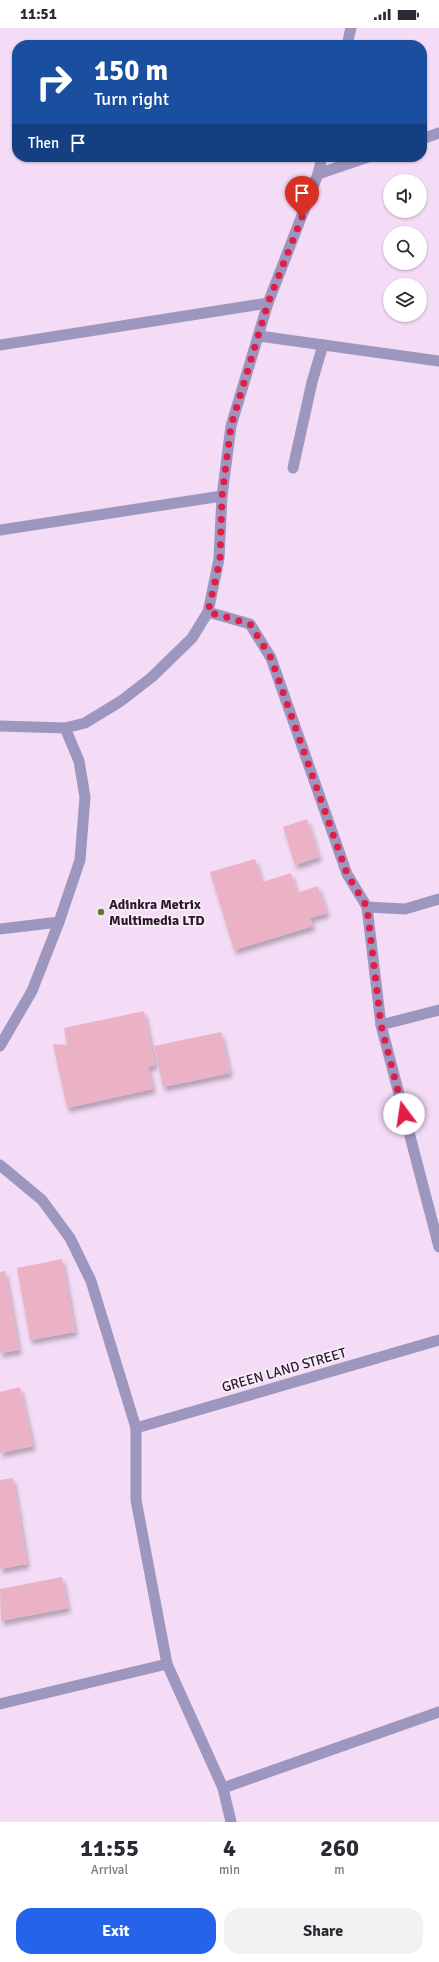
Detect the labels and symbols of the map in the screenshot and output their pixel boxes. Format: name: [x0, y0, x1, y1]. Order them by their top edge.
pin: [285, 176, 319, 217]
place label: Adinkra Metrix Multimedia LTD: [109, 896, 205, 929]
marker: Adinkra Metrix Multimedia LTD: [96, 907, 106, 917]
position arrow: [383, 1093, 425, 1135]
street label: GREEN LAND STREET: [220, 1344, 348, 1396]

